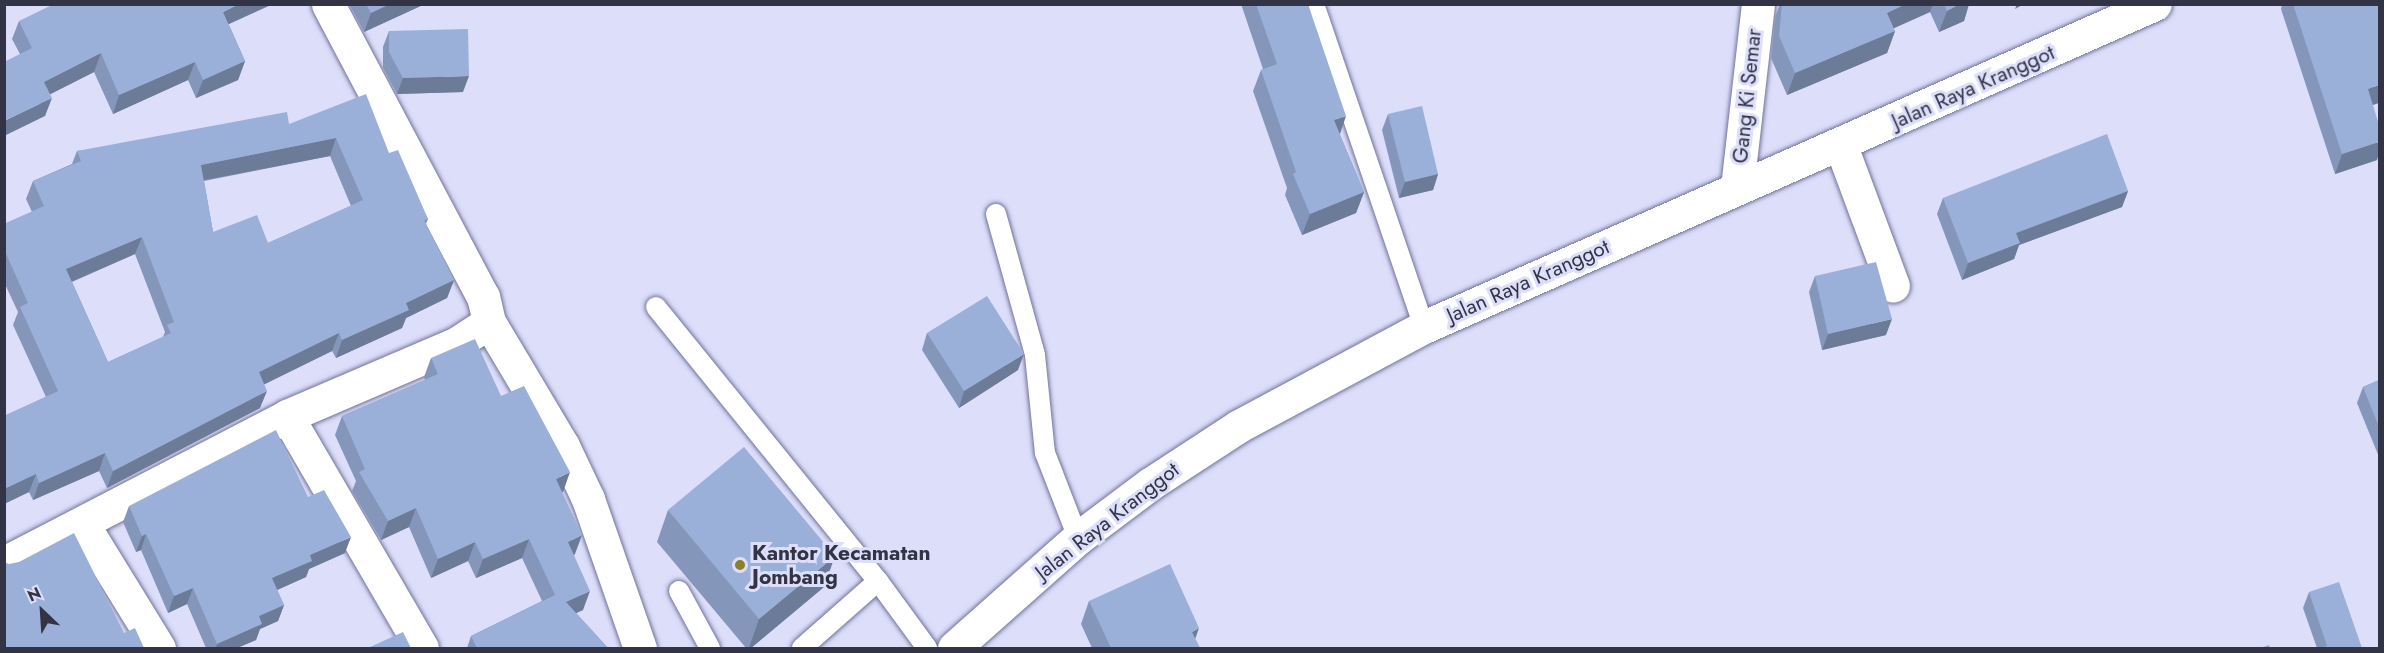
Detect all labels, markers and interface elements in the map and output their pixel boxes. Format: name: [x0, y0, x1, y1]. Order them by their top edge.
street label: Gang Ki Semar: [1727, 27, 1767, 165]
street label: Jalan Raya Kranggot: [1888, 40, 2058, 134]
street label: Jalan Raya Kranggot: [1443, 234, 1613, 328]
street label: Jalan Raya Kranggot: [1030, 457, 1184, 585]
place label: Kantor Kecamatan Jombang: [752, 540, 930, 590]
marker: Kantor Kecamatan Jombang: [733, 558, 747, 572]
north arrow: [12, 581, 72, 641]
text: N: [24, 581, 45, 607]

